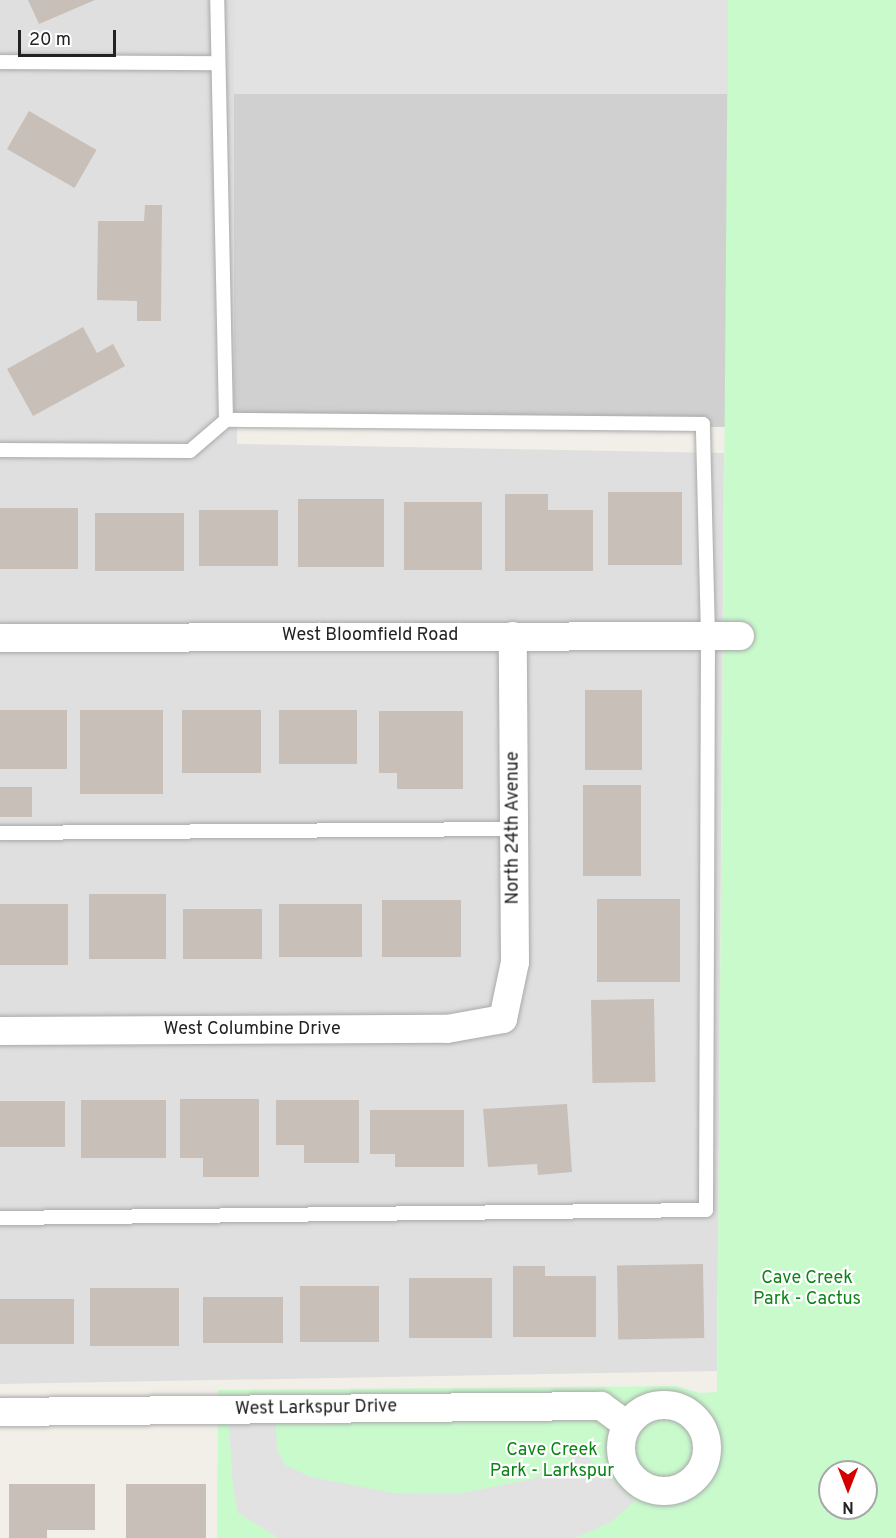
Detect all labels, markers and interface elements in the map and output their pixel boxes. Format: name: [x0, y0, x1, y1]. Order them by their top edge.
scale bar: [21, 18, 118, 56]
text: 20 m: [29, 29, 71, 52]
street label: West Bloomfield Road: [282, 625, 458, 647]
street label: North 24th Avenue: [503, 751, 525, 905]
street label: West Columbine Drive: [163, 1019, 341, 1041]
park label: Cave Creek Park - Cactus: [753, 1269, 861, 1312]
street label: West Larkspur Drive: [235, 1397, 397, 1421]
park label: Cave Creek Park - Larkspur: [490, 1441, 614, 1484]
north arrow: [818, 1460, 878, 1520]
text: N: [842, 1496, 854, 1516]

